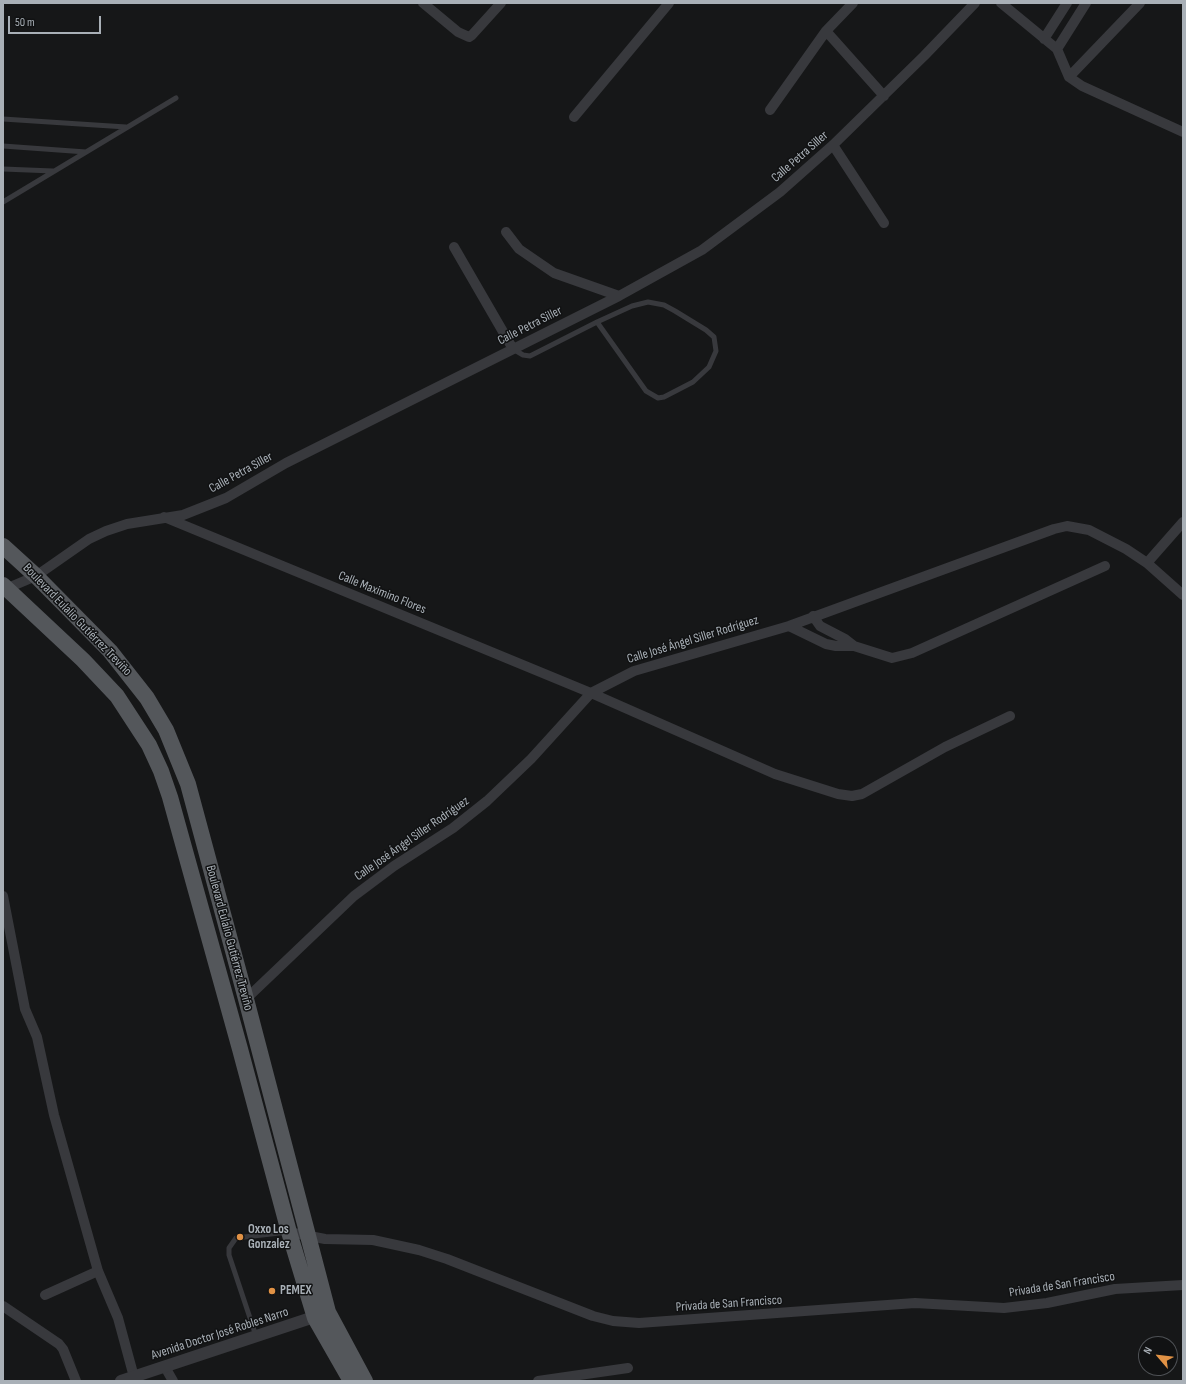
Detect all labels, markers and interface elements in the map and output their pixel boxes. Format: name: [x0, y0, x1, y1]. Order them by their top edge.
scale bar: [10, 8, 103, 34]
text: 50 m: [15, 15, 35, 30]
street label: Calle Petra Siller: [768, 128, 832, 186]
street label: Calle Petra Siller: [495, 303, 565, 349]
street label: Calle Petra Siller: [207, 449, 275, 497]
street label: Boulevard Eulalio Gutiérrez Treviño: [19, 561, 135, 679]
street label: Calle Maximino Flores: [336, 568, 428, 618]
street label: Calle José Ángel Siller Rodríguez: [625, 613, 761, 667]
street label: Calle José Ángel Siller Rodríguez: [352, 793, 472, 885]
street label: Boulevard Eulalio Gutiérrez Treviño: [202, 864, 256, 1012]
place label: Oxxo Los Gonzalez: [248, 1222, 290, 1253]
marker: Oxxo Los Gonzalez: [235, 1232, 245, 1242]
street label: Privada de San Francisco: [1008, 1269, 1116, 1301]
place label: PEMEX: [280, 1283, 311, 1299]
marker: PEMEX: [267, 1286, 277, 1296]
street label: Privada de San Francisco: [675, 1292, 783, 1316]
street label: Avenida Doctor José Robles Narro: [149, 1304, 291, 1364]
north arrow: [1138, 1336, 1178, 1376]
text: N: [1141, 1345, 1155, 1356]

